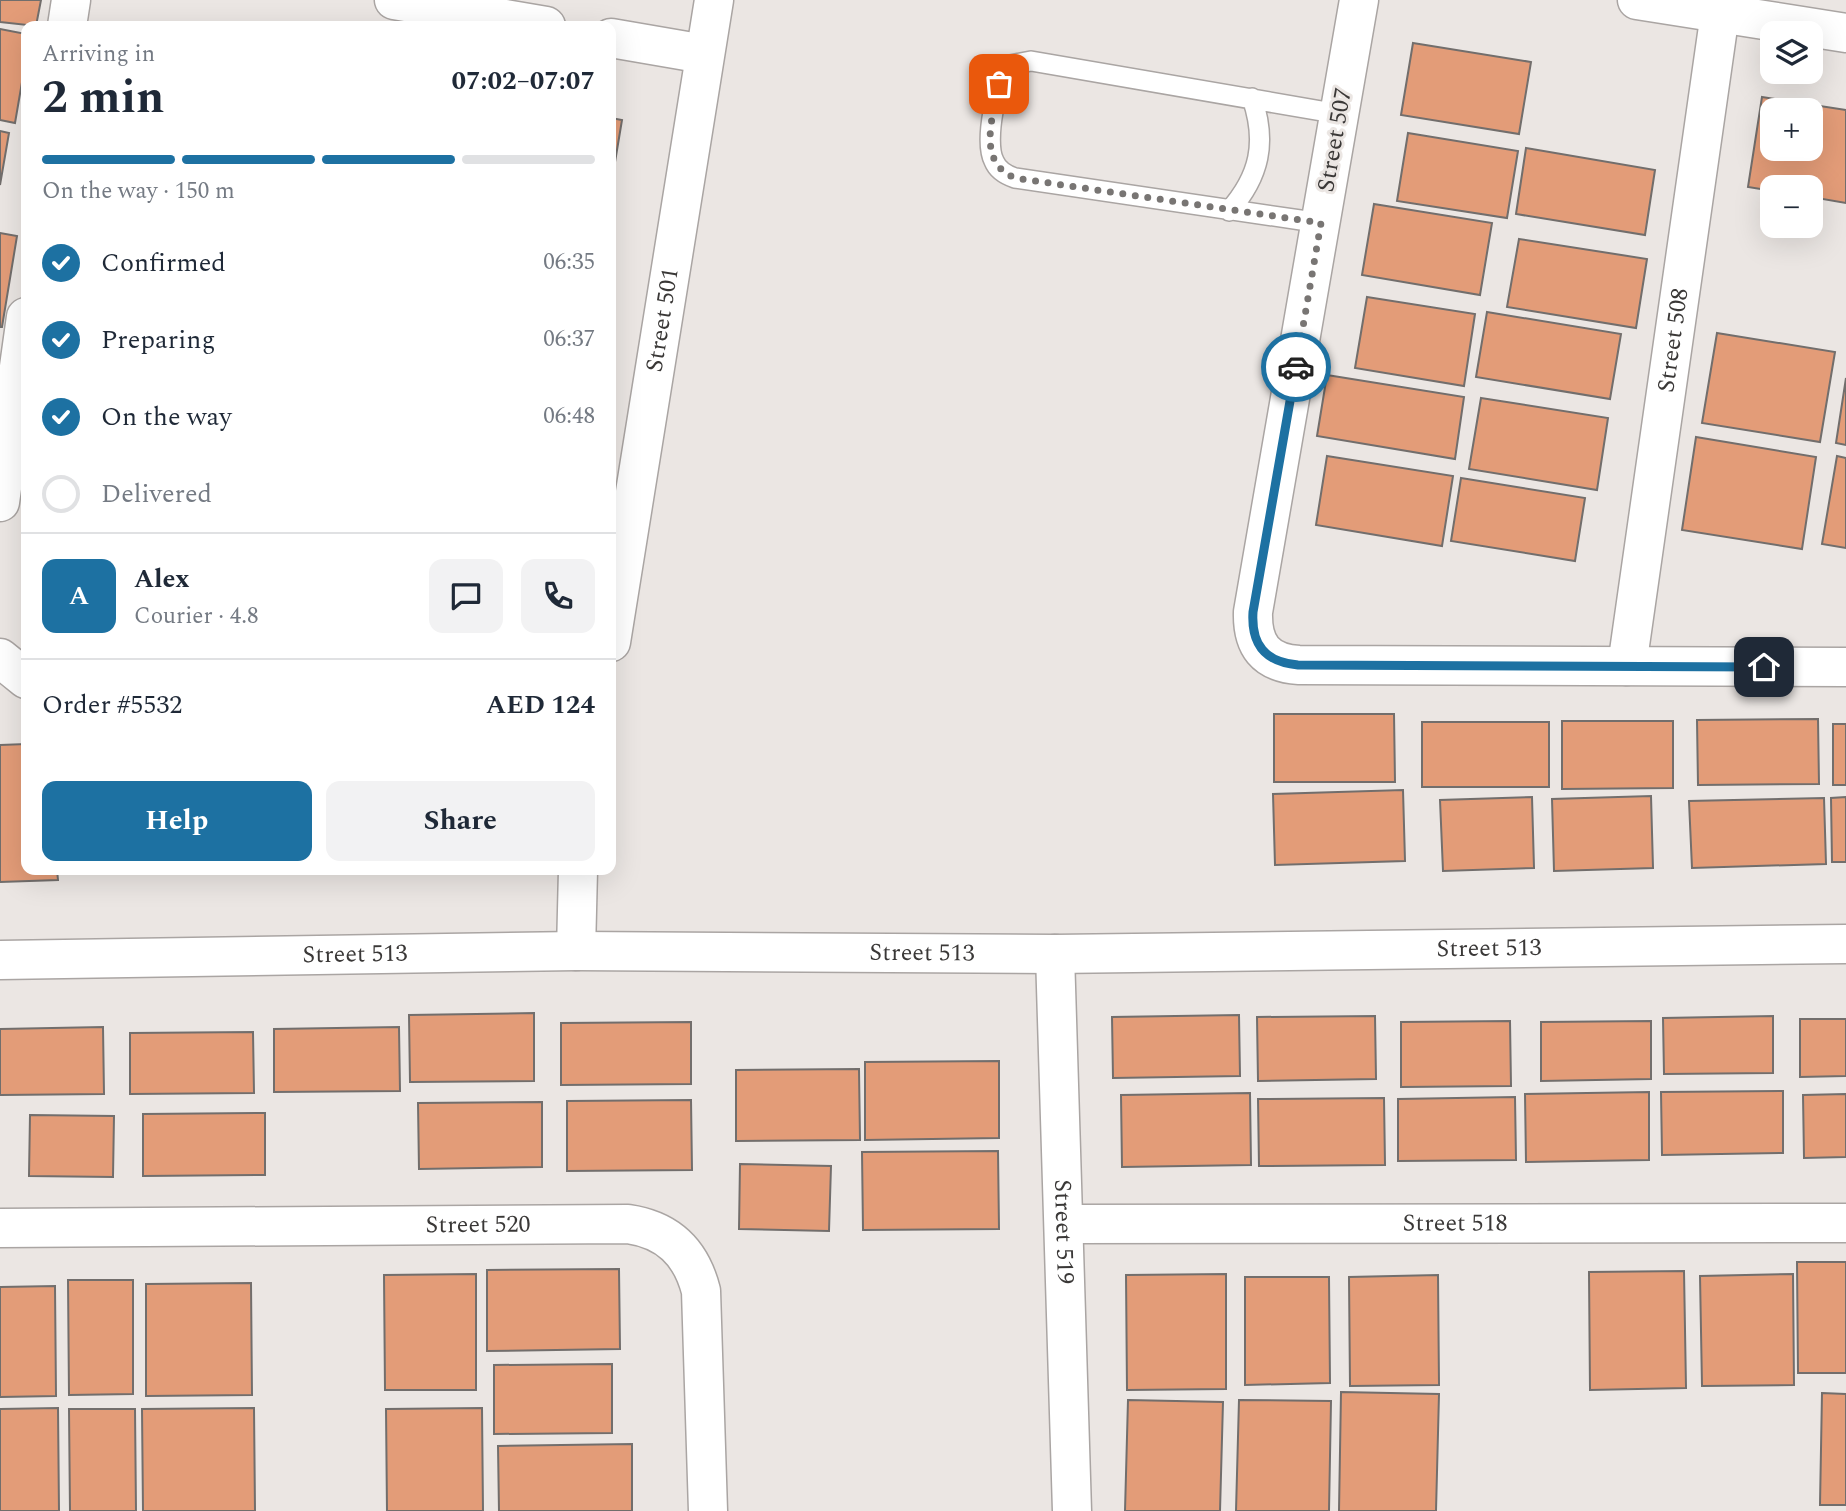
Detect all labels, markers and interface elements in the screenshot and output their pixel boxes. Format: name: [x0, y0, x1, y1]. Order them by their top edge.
map controls: [1760, 21, 1823, 238]
button: layers: [1760, 21, 1823, 84]
text: Arriving in: [42, 37, 155, 72]
pin: [969, 54, 1029, 114]
text: 07:02–07:07: [451, 61, 595, 101]
text: 2 min: [42, 63, 164, 133]
icon: bag: [980, 65, 1018, 103]
street label: Street 507: [1308, 85, 1362, 195]
button: +: [1760, 98, 1823, 161]
text: On the way · 150 m: [42, 174, 235, 209]
button: −: [1760, 175, 1823, 238]
text: Confirmed: [101, 243, 226, 283]
icon: check: [42, 244, 80, 282]
text: 06:35: [543, 245, 595, 280]
street label: Street 501: [637, 265, 689, 375]
street label: Street 508: [1648, 286, 1699, 395]
text: Preparing: [101, 320, 215, 360]
icon: check: [42, 321, 80, 359]
text: 06:37: [543, 322, 595, 357]
courier: [1261, 332, 1331, 402]
icon: car: [1277, 348, 1315, 386]
text: On the way: [101, 397, 232, 437]
icon: check: [42, 398, 80, 436]
text: 06:48: [543, 399, 595, 434]
text: Delivered: [101, 474, 212, 514]
text: Alex: [134, 559, 189, 599]
button: chat: [429, 559, 503, 633]
button: phone: [521, 559, 595, 633]
text: A: [69, 576, 89, 616]
text: Courier · 4.8: [134, 599, 259, 634]
pin: [1734, 637, 1794, 697]
icon: home: [1745, 648, 1783, 686]
text: Order #5532: [42, 685, 182, 725]
text: AED 124: [486, 685, 595, 725]
button: Help: [42, 781, 312, 861]
button: Share: [326, 781, 595, 861]
street label: Street 513: [1436, 930, 1542, 967]
street label: Street 513: [869, 935, 975, 971]
street label: Street 513: [302, 936, 408, 973]
street label: Street 519: [1044, 1179, 1083, 1285]
street label: Street 518: [1402, 1205, 1508, 1242]
street label: Street 520: [425, 1207, 531, 1243]

